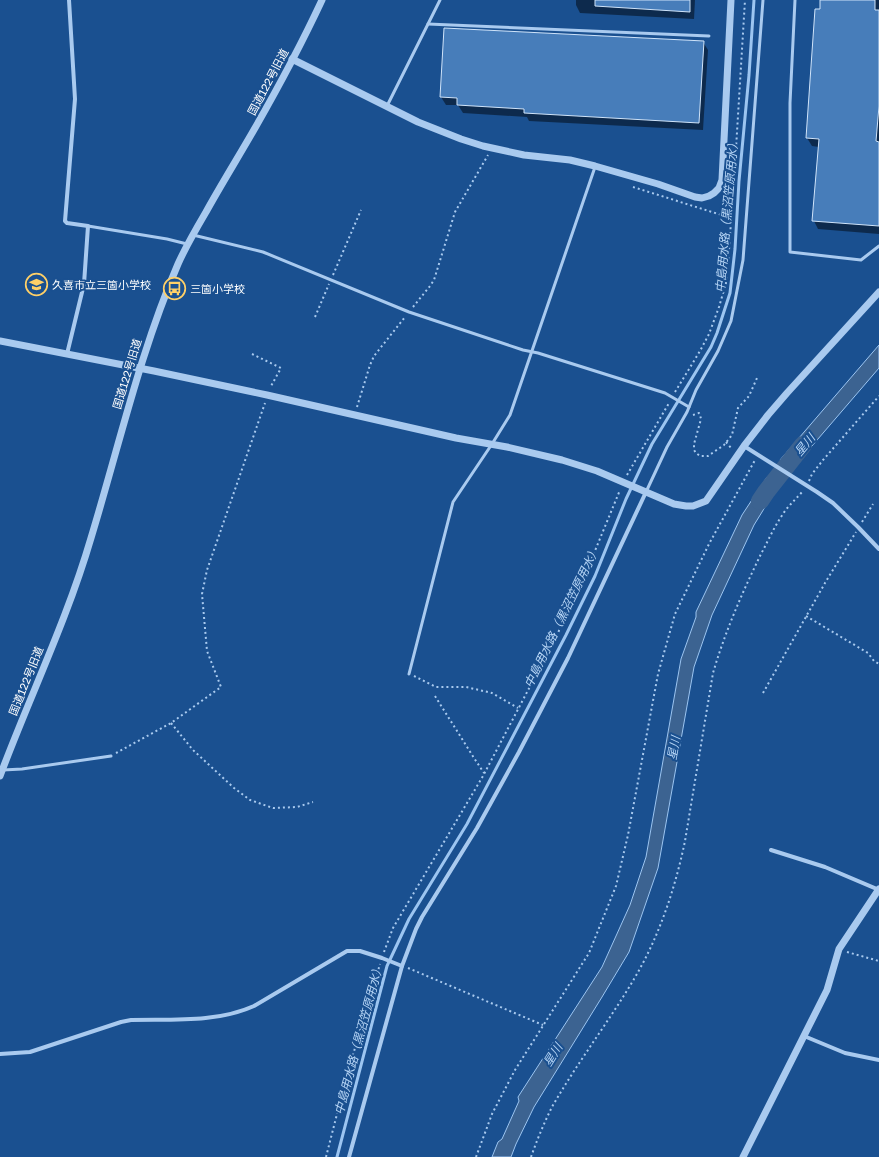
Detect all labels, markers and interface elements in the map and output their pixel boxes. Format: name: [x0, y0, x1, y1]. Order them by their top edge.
street label: 国道122号旧道: [245, 46, 290, 117]
water label: 中島用水路（黒沼笠原用水）: [712, 137, 741, 293]
school or university icon: 久喜市立三箇小学校: [23, 272, 49, 298]
bus stop icon: 三箇小学校: [161, 276, 187, 302]
place label: 久喜市立三箇小学校: [52, 278, 151, 291]
place label: 三箇小学校: [190, 282, 245, 295]
street label: 国道122号旧道: [110, 337, 143, 411]
water label: 星川: [791, 429, 819, 459]
water label: 中島用水路（黒沼笠原用水）: [521, 543, 602, 690]
street label: 国道122号旧道: [6, 644, 45, 717]
water label: 星川: [664, 733, 683, 761]
water label: 中島用水路（黒沼笠原用水）: [331, 962, 386, 1116]
water label: 星川: [540, 1039, 566, 1069]

